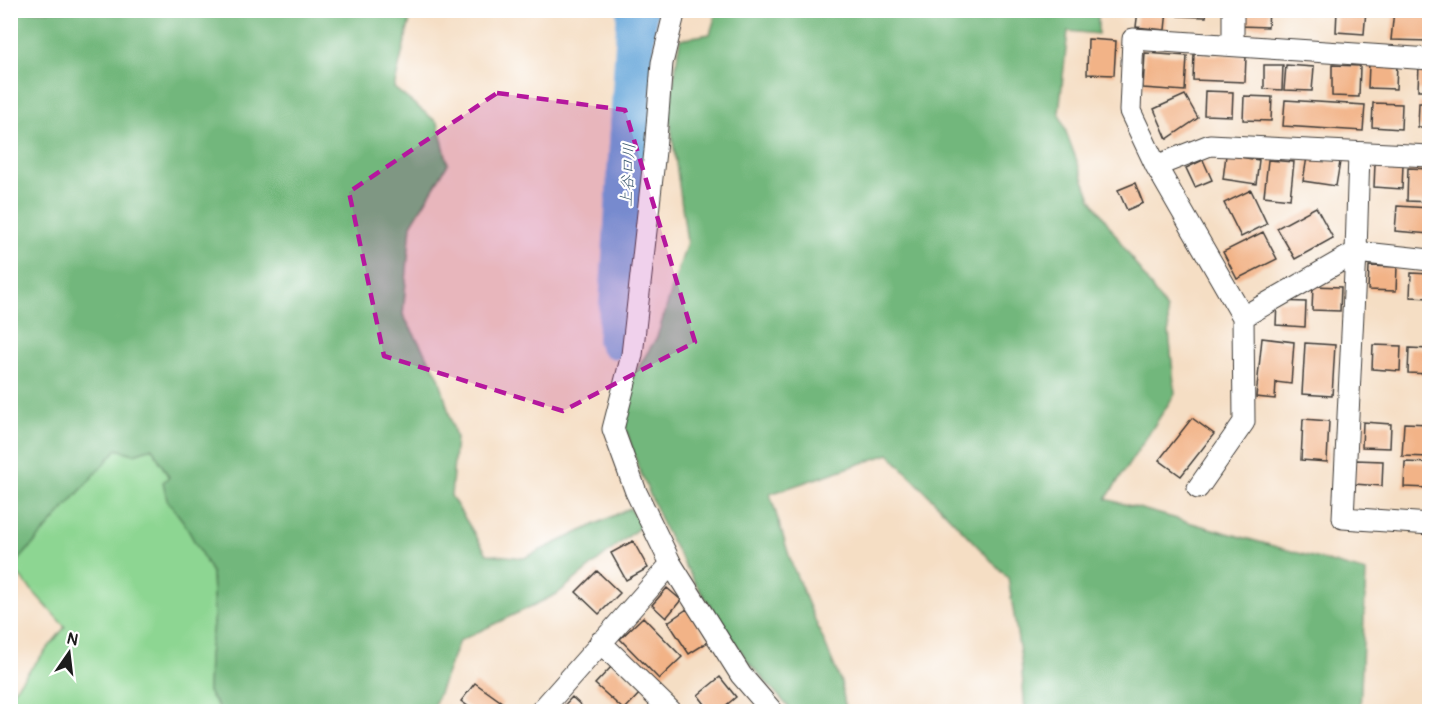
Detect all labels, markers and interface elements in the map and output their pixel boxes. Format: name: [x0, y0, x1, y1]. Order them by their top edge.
water label: 上谷口川: [616, 143, 640, 208]
north arrow: [39, 623, 99, 683]
text: N: [65, 628, 80, 650]

